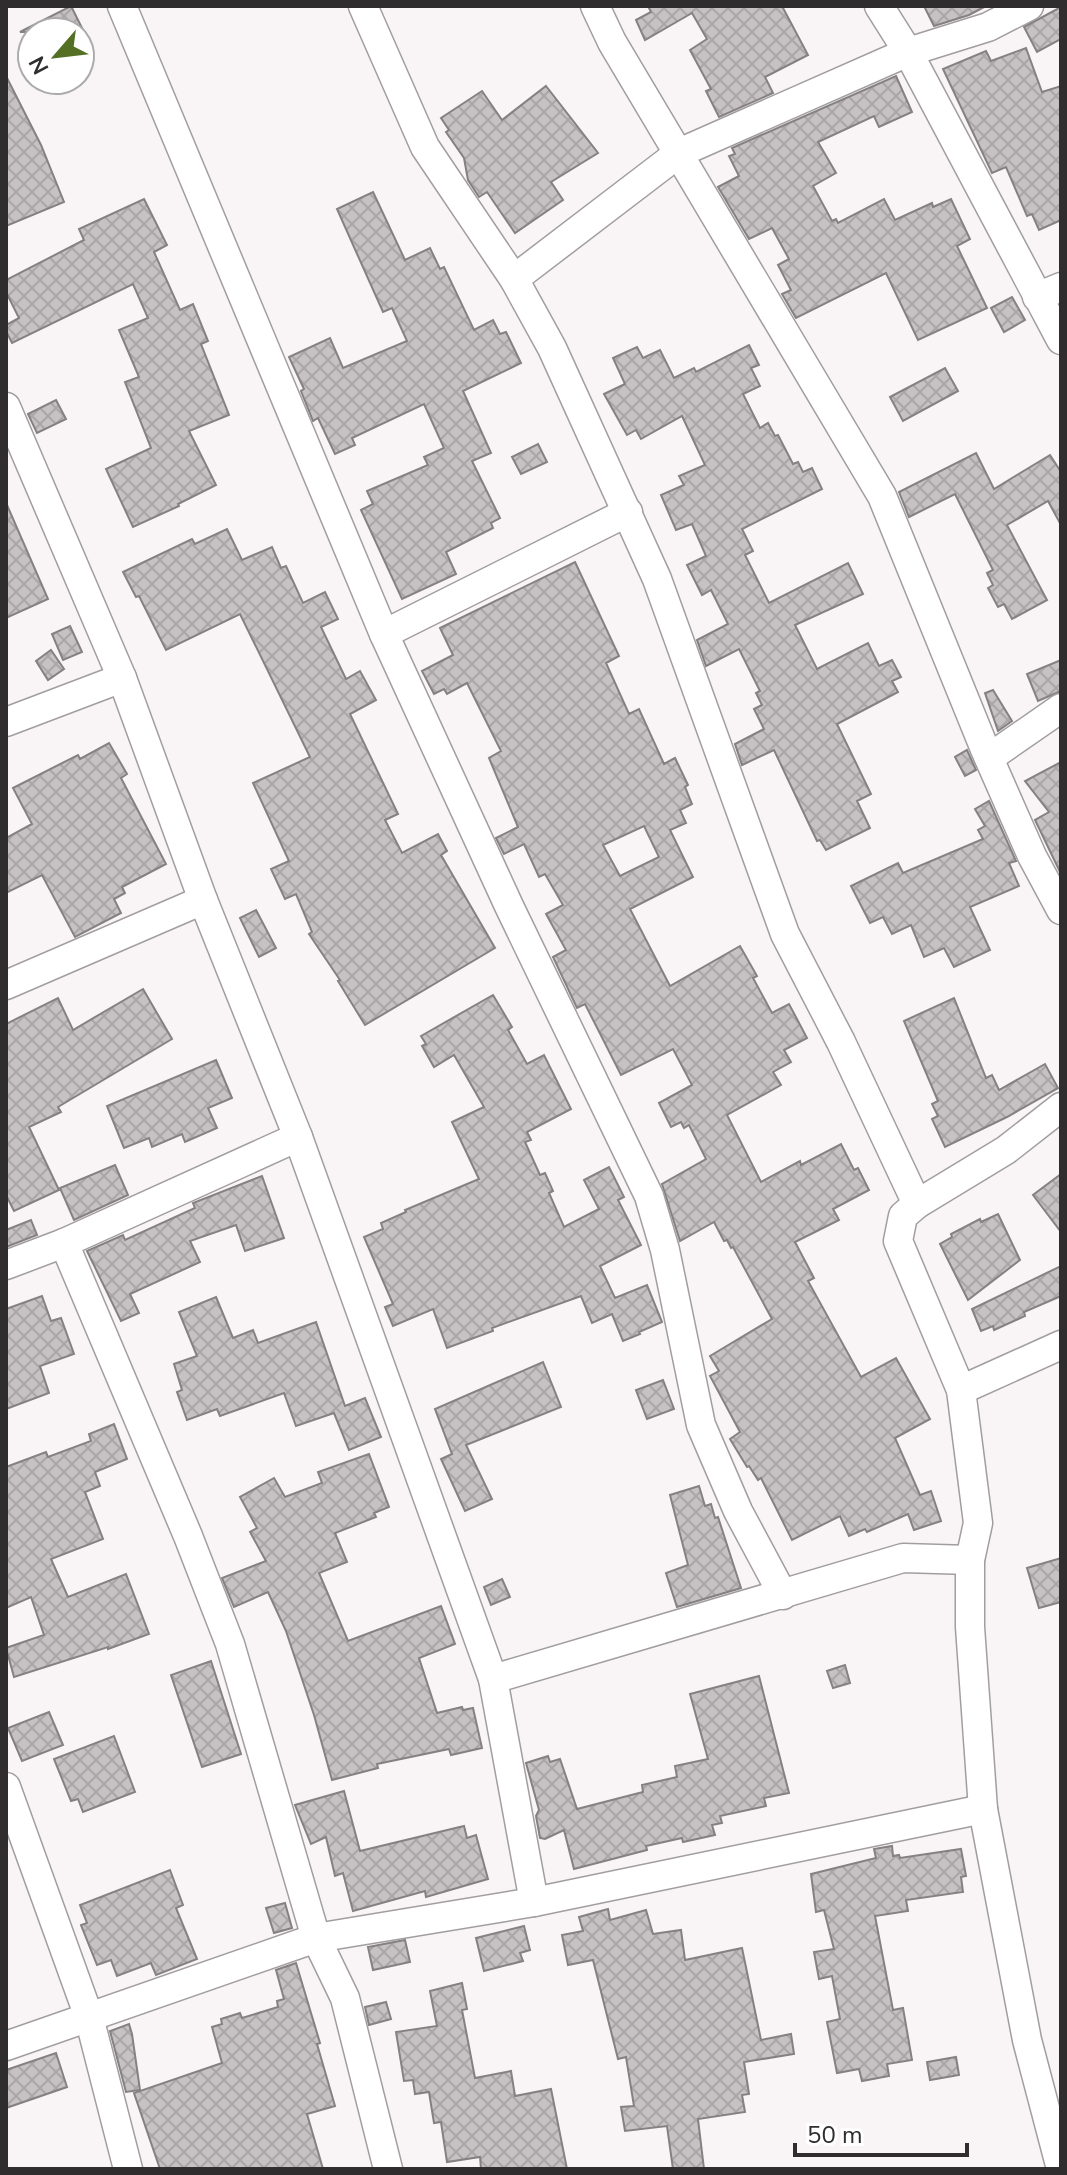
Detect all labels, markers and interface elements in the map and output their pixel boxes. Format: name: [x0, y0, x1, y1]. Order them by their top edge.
north arrow: [16, 16, 96, 96]
text: N: [22, 51, 56, 79]
scale bar: [795, 2107, 967, 2157]
text: 50 m: [807, 2119, 863, 2151]

